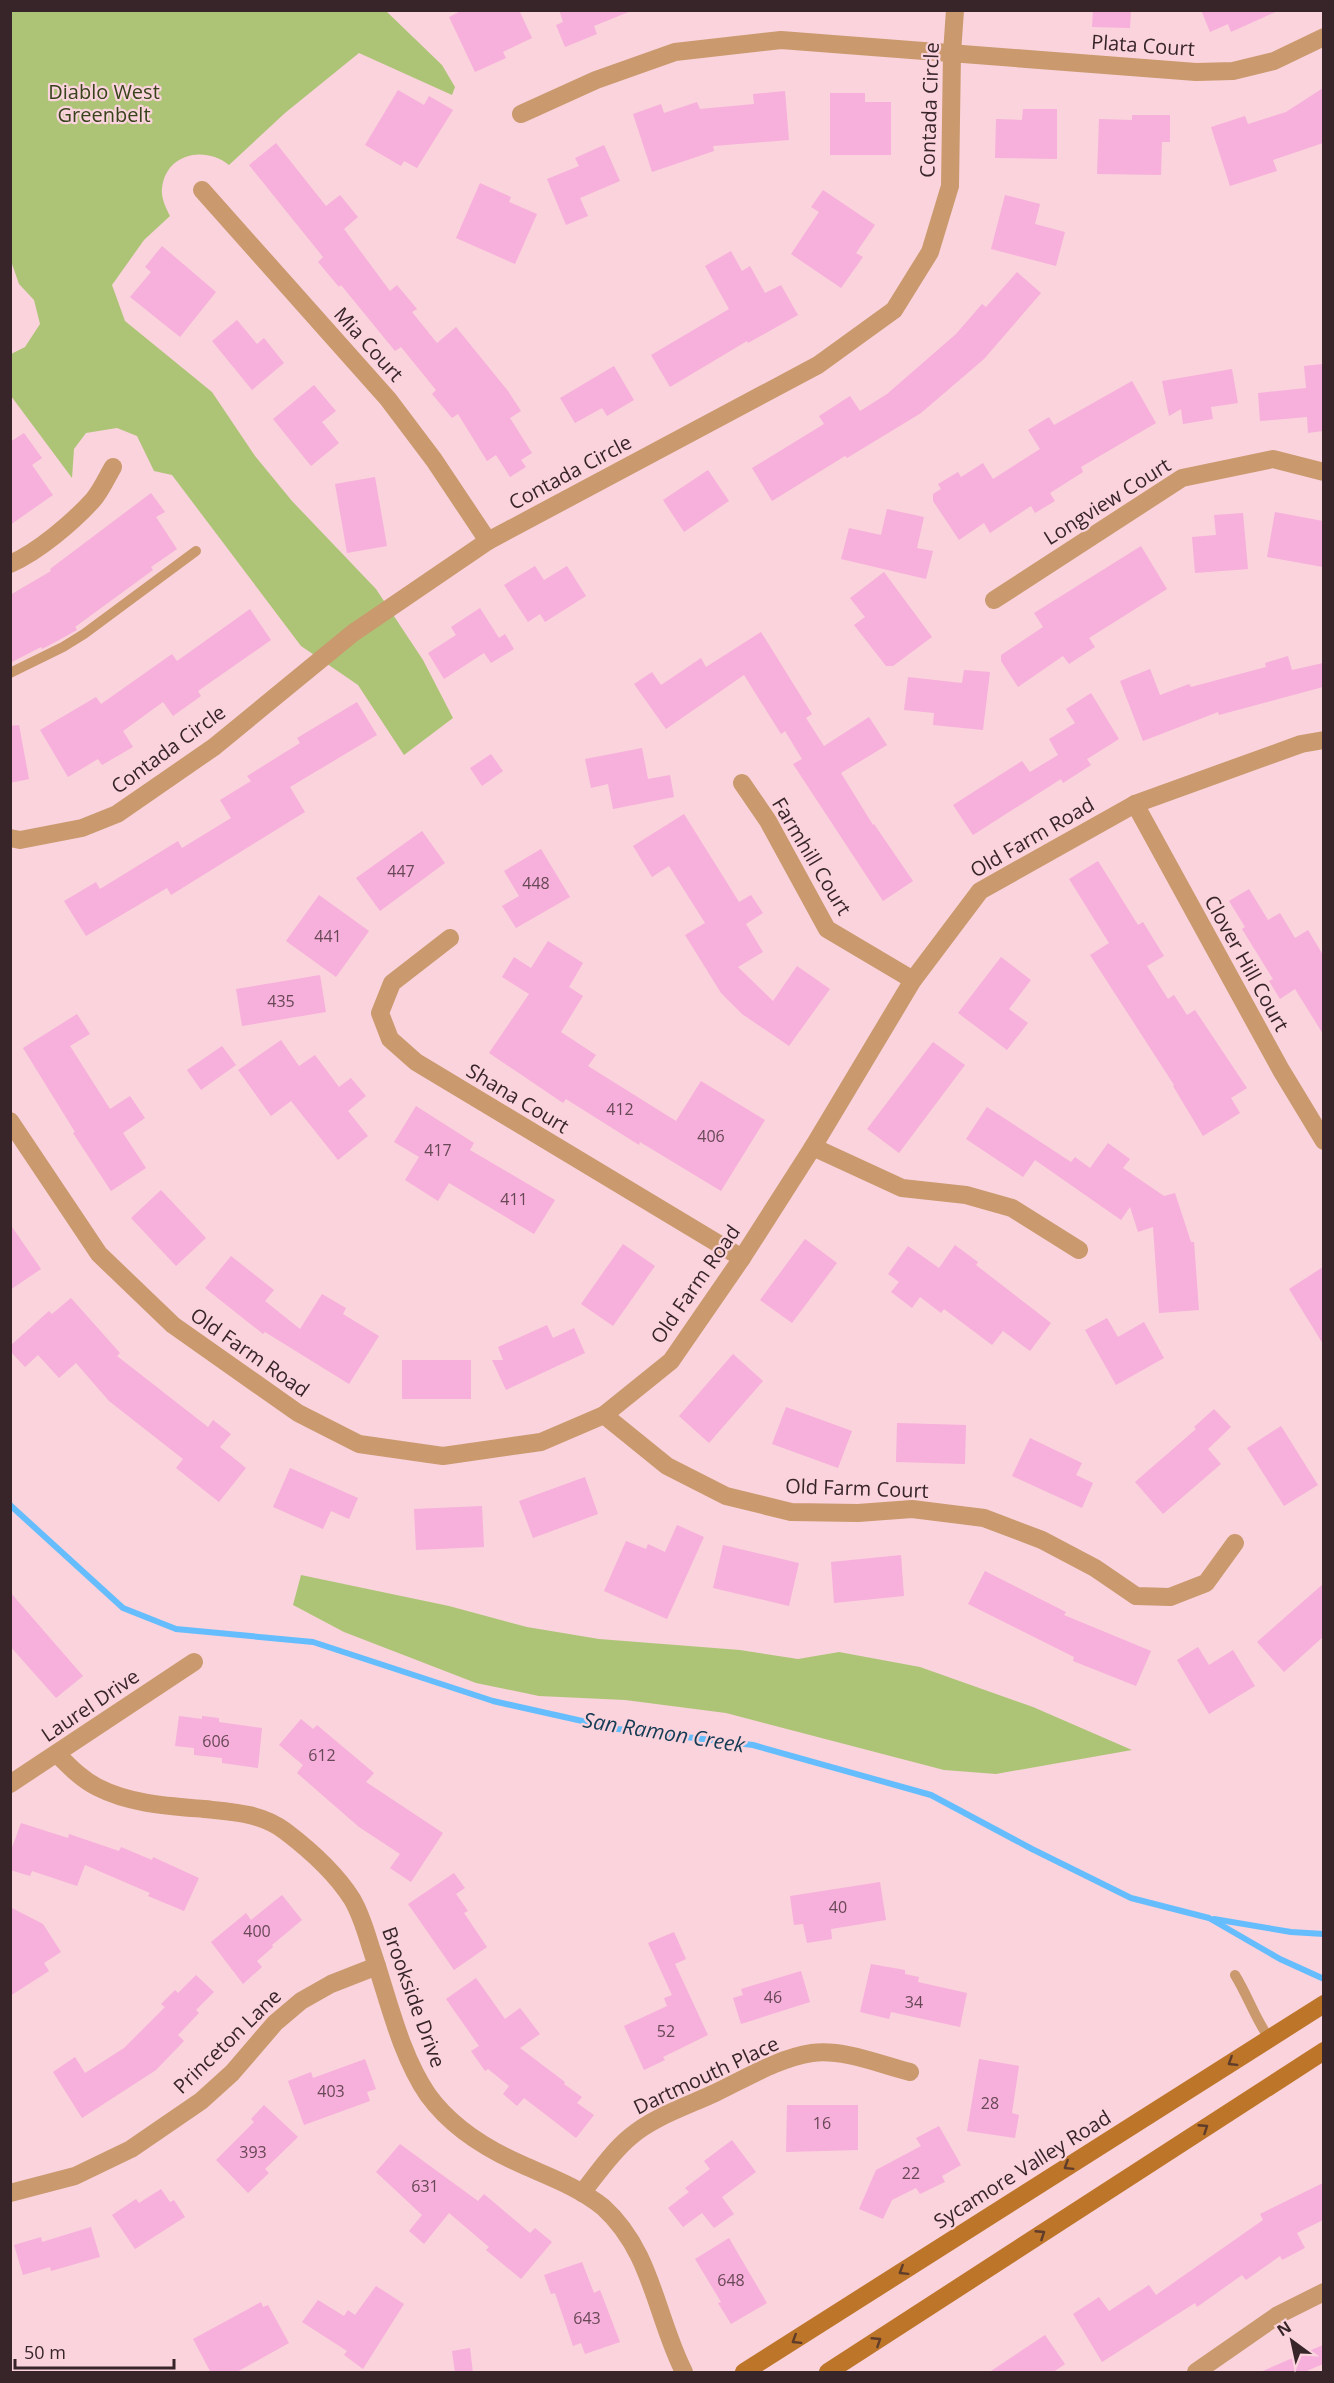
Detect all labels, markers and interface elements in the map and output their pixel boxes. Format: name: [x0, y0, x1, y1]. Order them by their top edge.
street label: Plata Court: [1090, 28, 1196, 62]
street label: Contada Circle: [913, 42, 945, 178]
park label: Diablo West Greenbelt: [48, 78, 160, 128]
street label: Mia Court: [328, 301, 410, 387]
street label: Contada Circle: [504, 428, 636, 516]
street label: Longview Court: [1038, 451, 1176, 551]
street label: Contada Circle: [105, 698, 231, 800]
street label: Old Farm Road: [965, 791, 1099, 883]
street label: Farmhill Court: [766, 792, 858, 920]
house number: 447: [387, 860, 415, 882]
house number: 448: [522, 872, 550, 894]
street label: Clover Hill Court: [1198, 890, 1296, 1036]
house number: 441: [314, 925, 342, 947]
house number: 435: [267, 990, 295, 1012]
street label: Shana Court: [462, 1057, 574, 1139]
house number: 412: [606, 1098, 634, 1120]
house number: 406: [697, 1125, 725, 1147]
house number: 417: [424, 1139, 452, 1161]
house number: 411: [500, 1188, 528, 1210]
street label: Old Farm Road: [644, 1219, 746, 1349]
street label: Old Farm Road: [185, 1301, 315, 1403]
street label: Old Farm Court: [785, 1472, 929, 1504]
street label: Laurel Drive: [36, 1662, 144, 1748]
water label: San Ramon Creek: [581, 1705, 748, 1759]
house number: 606: [202, 1730, 230, 1752]
house number: 612: [308, 1744, 336, 1766]
house number: 40: [829, 1896, 847, 1918]
house number: 400: [243, 1920, 271, 1942]
street label: Brookside Drive: [376, 1923, 452, 2071]
street label: Princeton Lane: [167, 1983, 287, 2099]
house number: 46: [764, 1986, 782, 2008]
house number: 34: [905, 1991, 923, 2013]
house number: 52: [657, 2020, 675, 2042]
street label: Dartmouth Place: [629, 2030, 783, 2120]
one-way arrow: [1228, 2054, 1239, 2065]
house number: 403: [317, 2080, 345, 2102]
house number: 28: [981, 2092, 999, 2114]
street label: Sycamore Valley Road: [928, 2103, 1116, 2235]
house number: 16: [813, 2112, 831, 2134]
one-way arrow: [1197, 2124, 1208, 2135]
house number: 393: [239, 2141, 267, 2163]
one-way arrow: [1064, 2159, 1074, 2171]
house number: 22: [902, 2162, 920, 2184]
house number: 631: [411, 2175, 439, 2197]
one-way arrow: [1035, 2230, 1045, 2242]
one-way arrow: [899, 2264, 910, 2275]
house number: 648: [717, 2269, 745, 2291]
house number: 643: [573, 2307, 601, 2329]
north arrow: [1262, 2311, 1322, 2371]
text: N: [1272, 2316, 1295, 2341]
scale bar: [15, 2332, 174, 2370]
one-way arrow: [791, 2332, 802, 2343]
one-way arrow: [871, 2336, 881, 2348]
text: 50 m: [24, 2340, 66, 2364]

